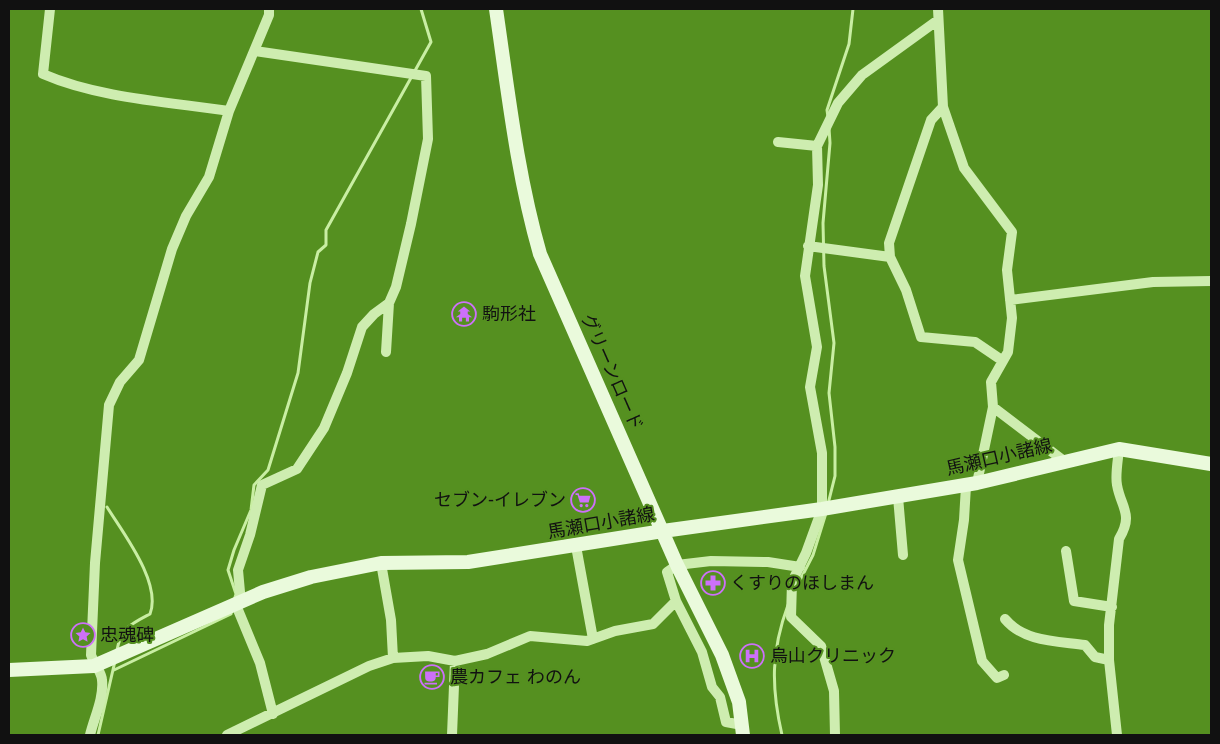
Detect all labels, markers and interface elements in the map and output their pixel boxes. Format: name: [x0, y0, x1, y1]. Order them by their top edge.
temple icon: 駒形社: [451, 301, 477, 327]
place label: 駒形社: [482, 304, 536, 324]
street label: グリーンロード: [577, 311, 647, 433]
street label: 馬瀬口小諸線: [944, 435, 1054, 479]
supermarket icon: セブン-イレブン: [570, 487, 596, 513]
place label: セブン-イレブン: [434, 490, 566, 510]
street label: 馬瀬口小諸線: [546, 504, 656, 542]
pharmacy icon: くすりのほしまん: [700, 570, 726, 596]
place label: くすりのほしまん: [730, 573, 874, 593]
place icon: 忠魂碑: [70, 622, 96, 648]
place label: 忠魂碑: [100, 625, 154, 645]
hospital icon: 烏山クリニック: [739, 643, 765, 669]
place label: 烏山クリニック: [770, 646, 896, 666]
cafe icon: 農カフェ わのん: [419, 664, 445, 690]
place label: 農カフェ わのん: [450, 667, 581, 687]

